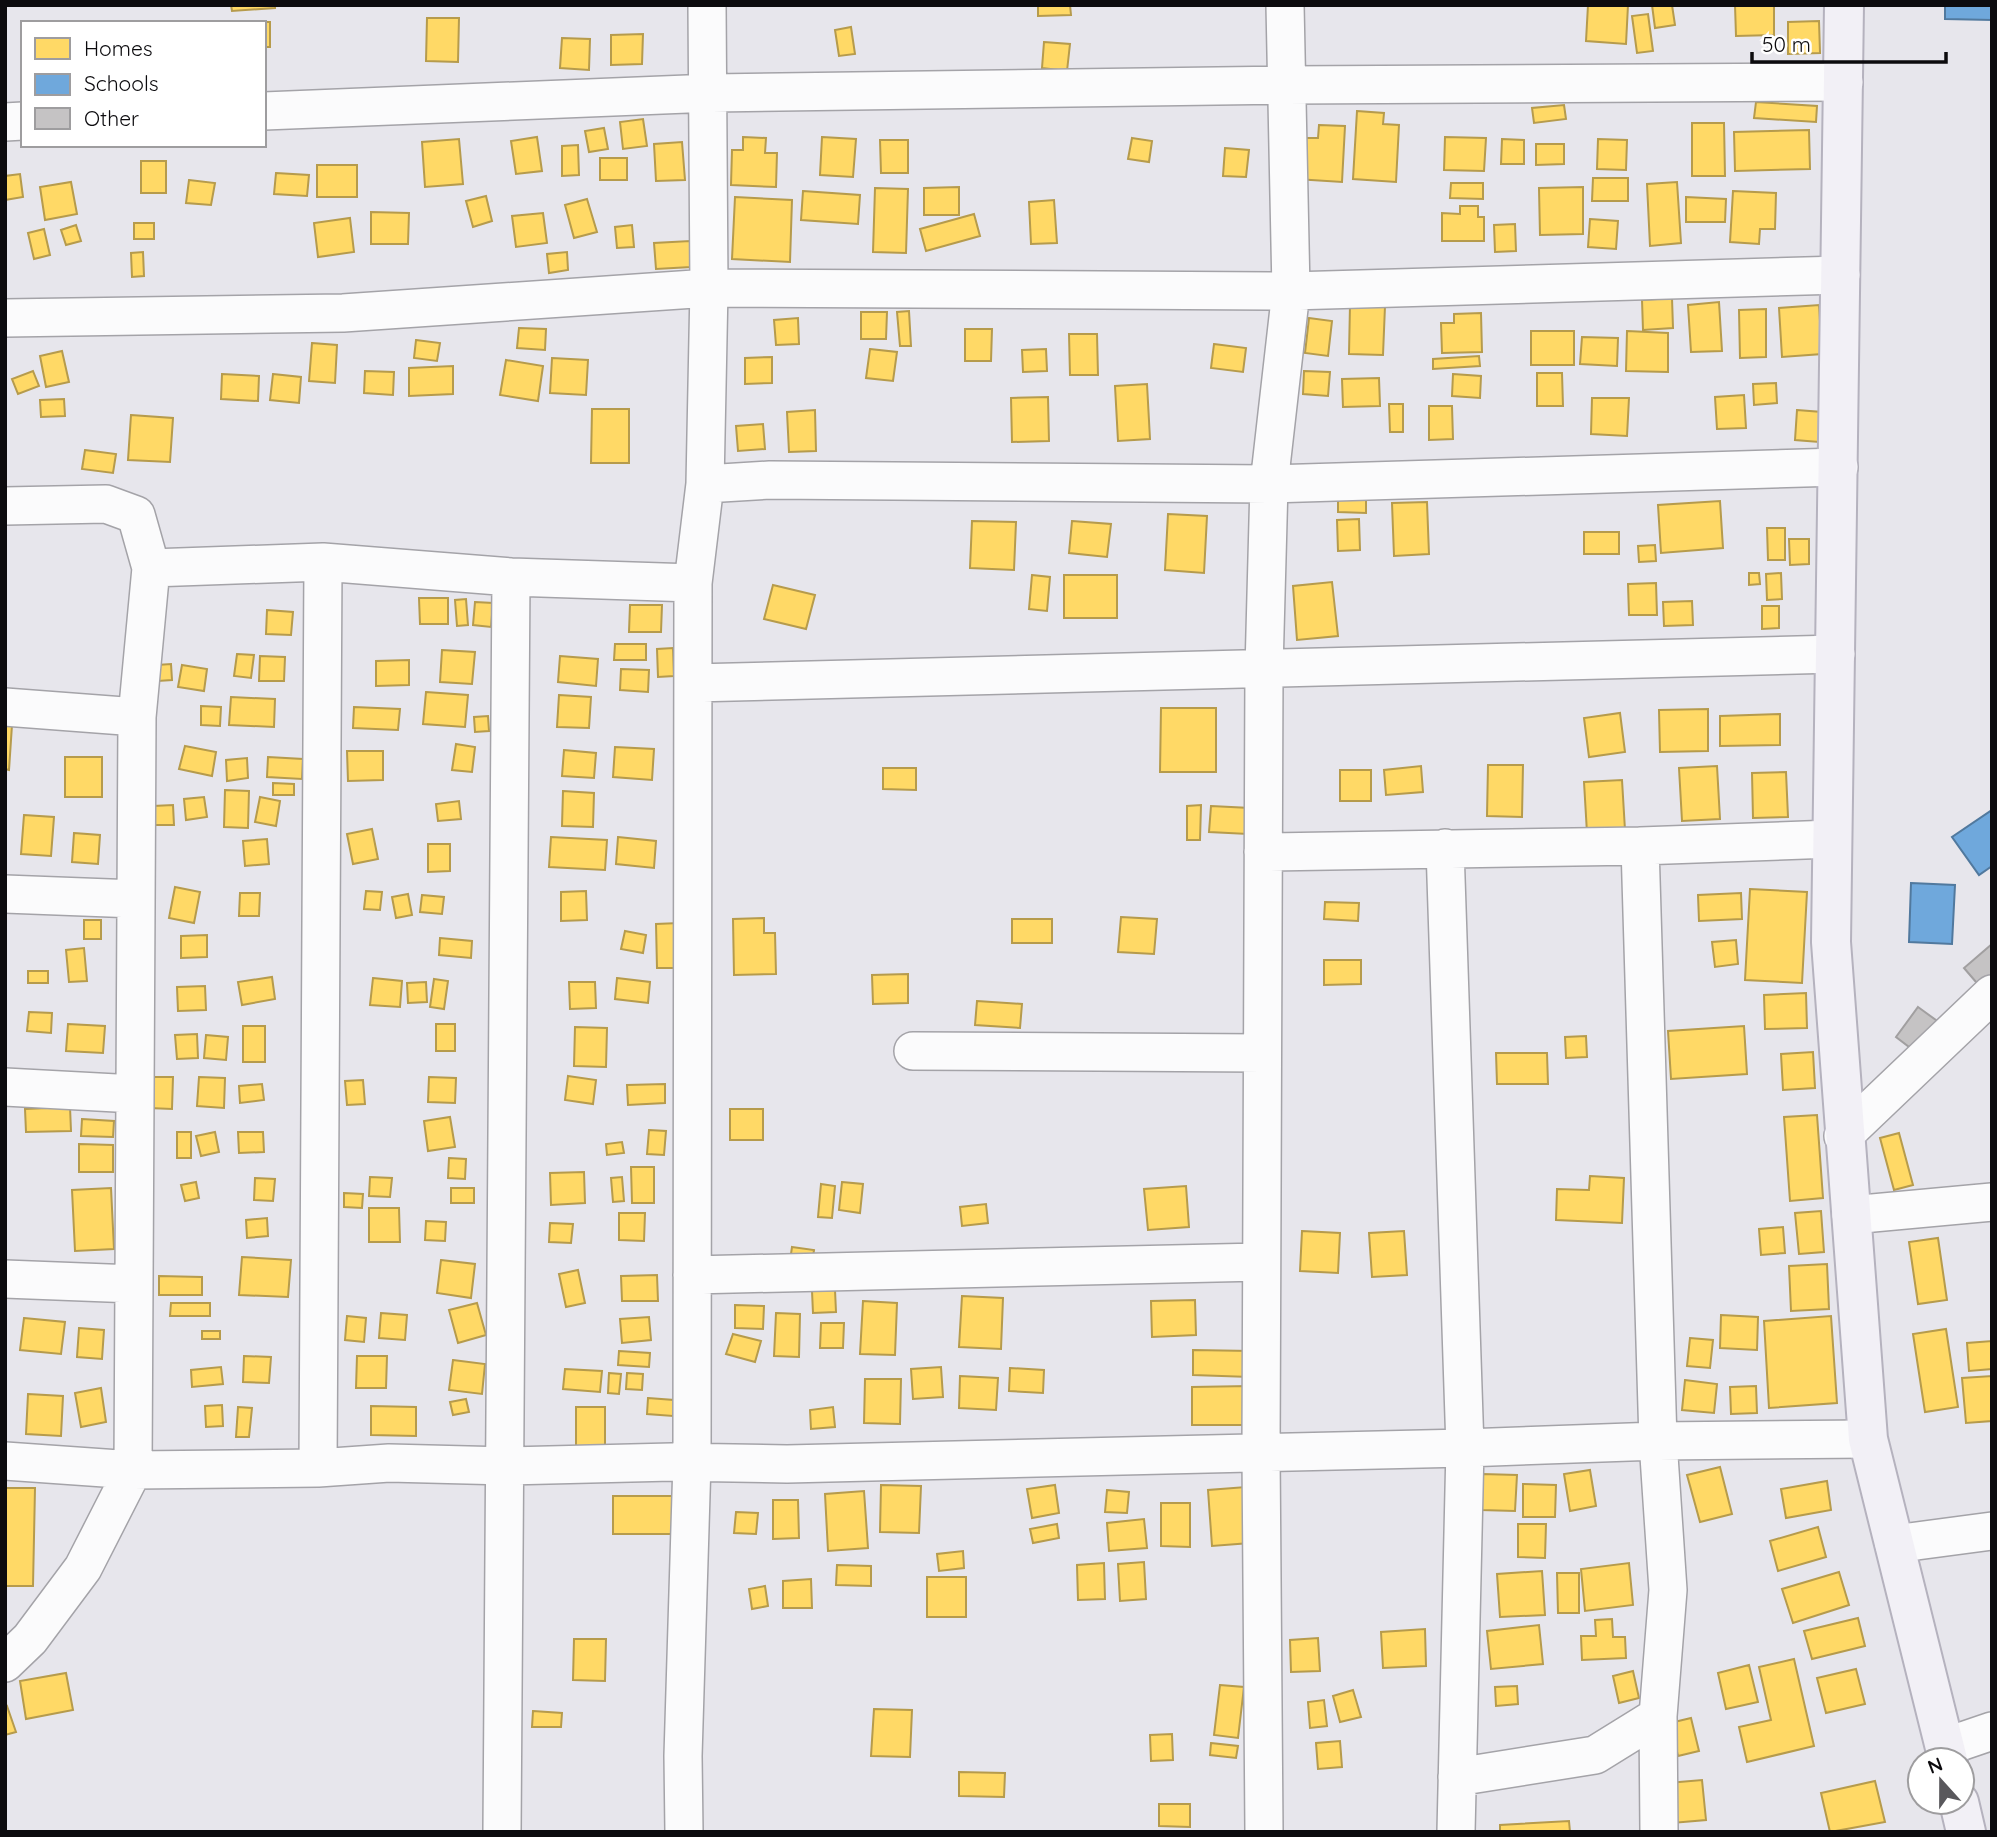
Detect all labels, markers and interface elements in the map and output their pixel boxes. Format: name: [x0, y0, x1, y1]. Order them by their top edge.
legend: [21, 21, 266, 147]
scale bar: [1752, 21, 1946, 65]
text: 50 m: [1762, 31, 1811, 57]
text: Homes: [84, 35, 153, 61]
text: Schools: [84, 70, 159, 96]
text: Other: [84, 105, 139, 131]
north arrow: [1906, 1746, 1976, 1816]
text: N: [1924, 1751, 1946, 1779]

